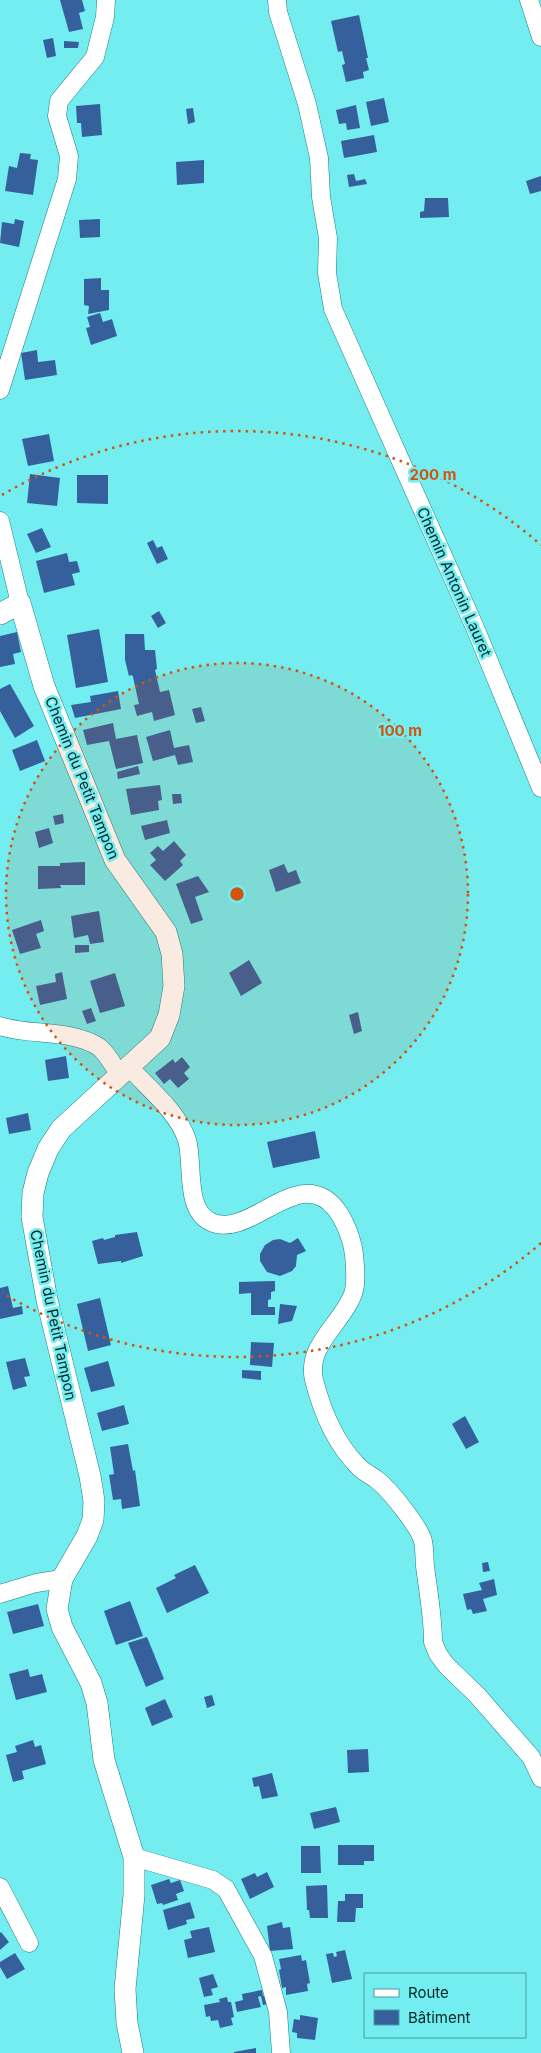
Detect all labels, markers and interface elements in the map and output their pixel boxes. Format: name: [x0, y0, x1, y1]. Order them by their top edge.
text: 200 m: [410, 465, 456, 484]
street label: Chemin Antonin Lauret: [413, 504, 496, 660]
street label: Chemin du Petit Tampon: [41, 694, 124, 862]
text: 100 m: [378, 721, 422, 740]
centre of rings: [228, 885, 246, 903]
street label: Chemin du Petit Tampon: [26, 1228, 81, 1402]
legend: [364, 1973, 526, 2038]
text: Route: [408, 1983, 449, 2002]
text: Bâtiment: [408, 2008, 471, 2027]

